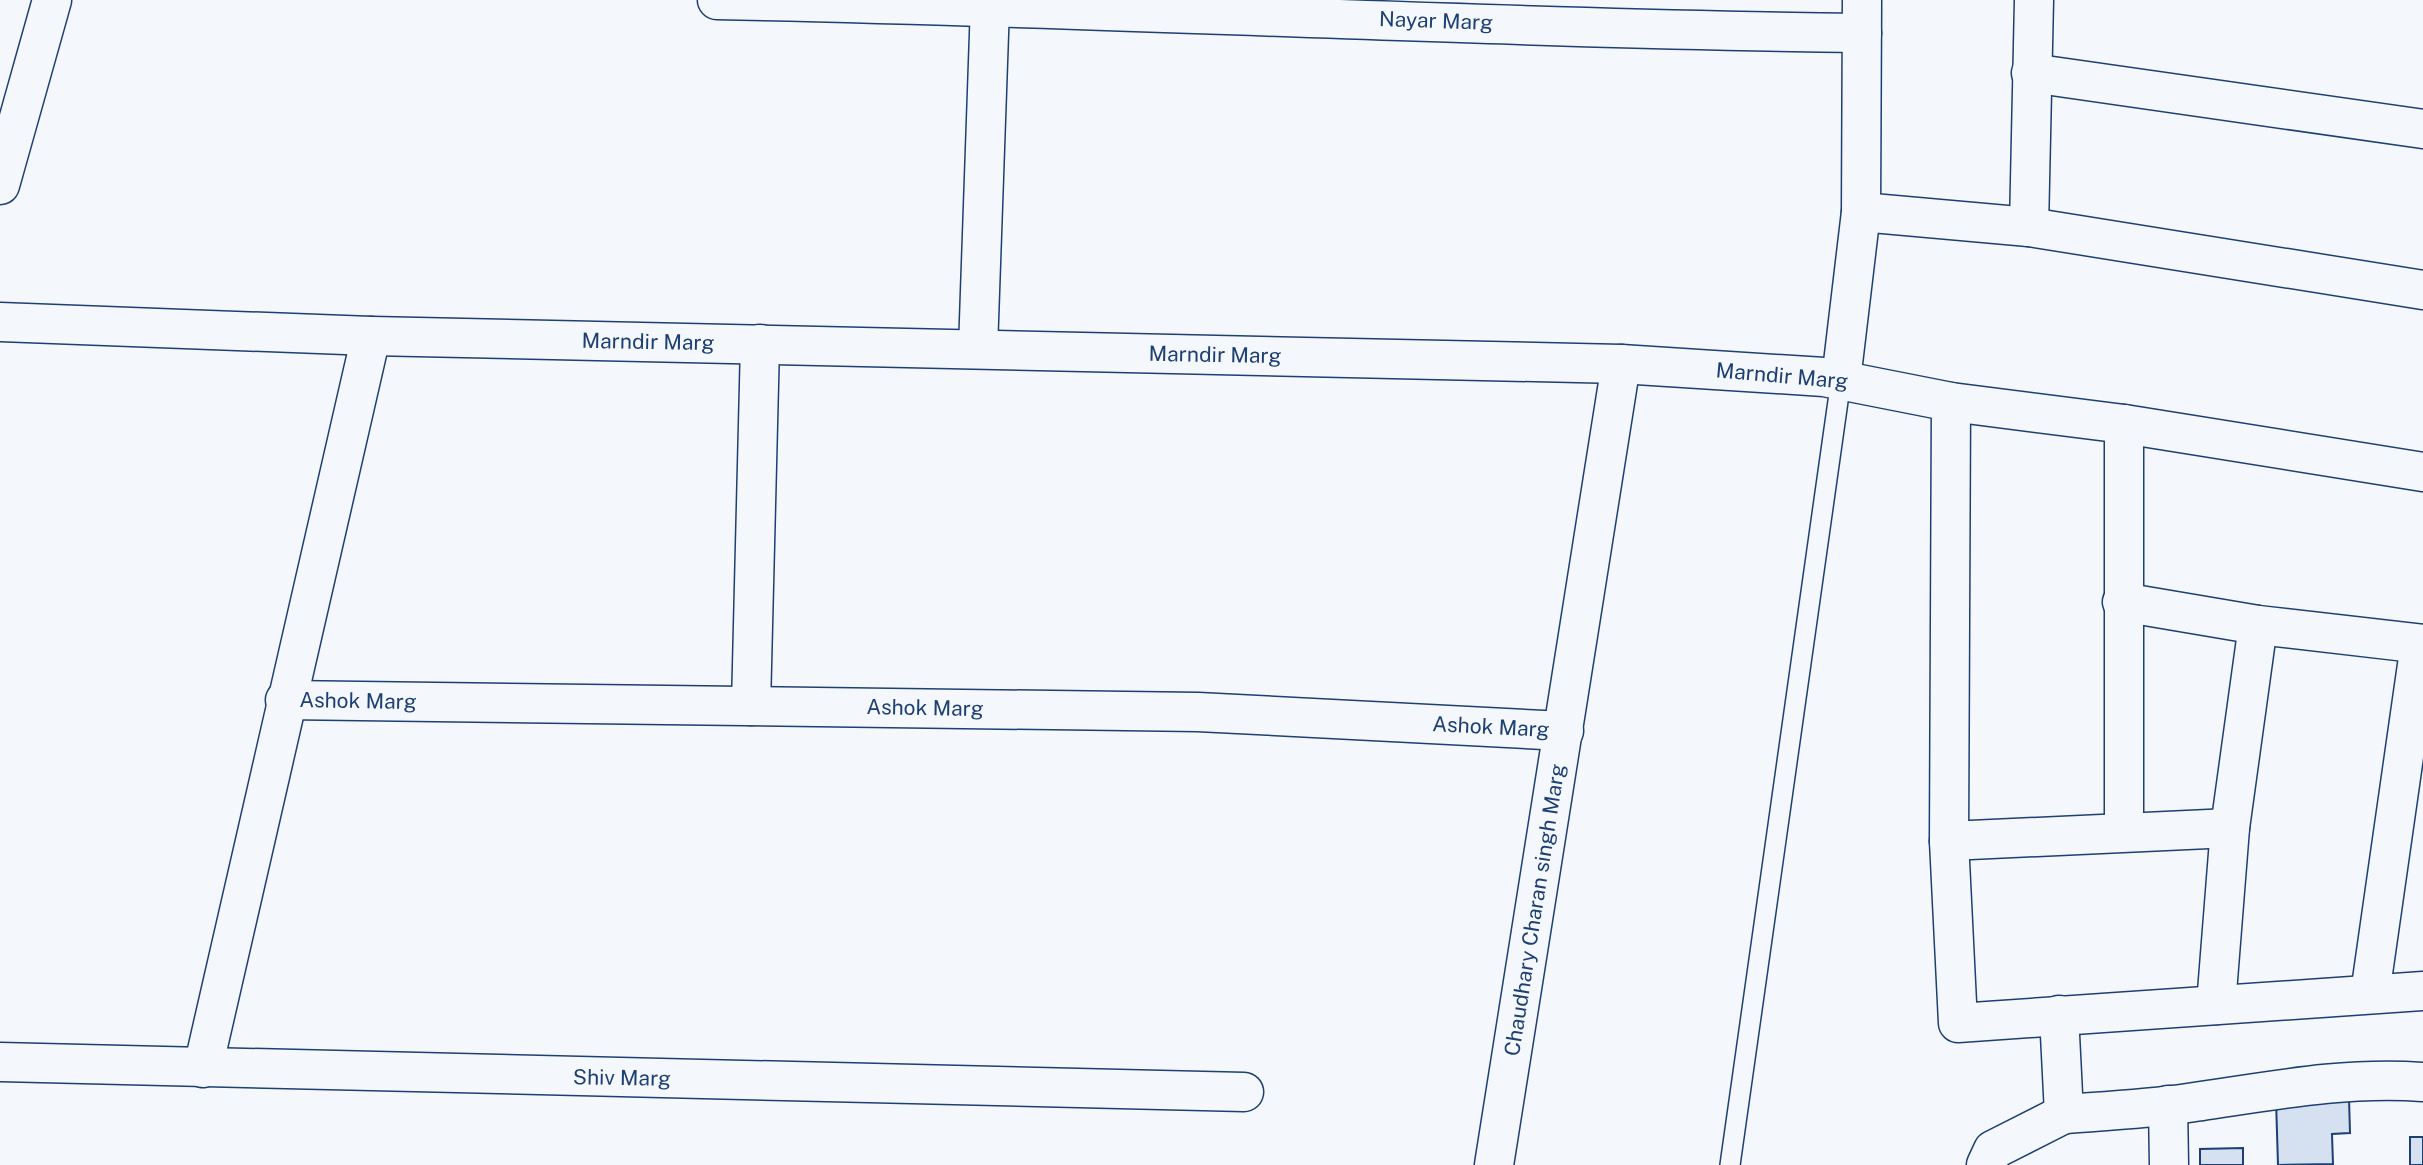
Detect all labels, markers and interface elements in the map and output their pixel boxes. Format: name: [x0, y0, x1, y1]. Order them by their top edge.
street label: Nayar Marg: [1379, 6, 1493, 35]
street label: Marndir Marg: [581, 328, 715, 355]
street label: Marndir Marg: [1148, 341, 1282, 368]
street label: Marndir Marg: [1715, 357, 1849, 394]
street label: Ashok Marg: [299, 687, 417, 714]
street label: Ashok Marg: [866, 694, 984, 721]
street label: Ashok Marg: [1432, 711, 1550, 742]
street label: Chaudhary Charan singh Marg: [1499, 762, 1570, 1058]
street label: Shiv Marg: [573, 1064, 671, 1091]

